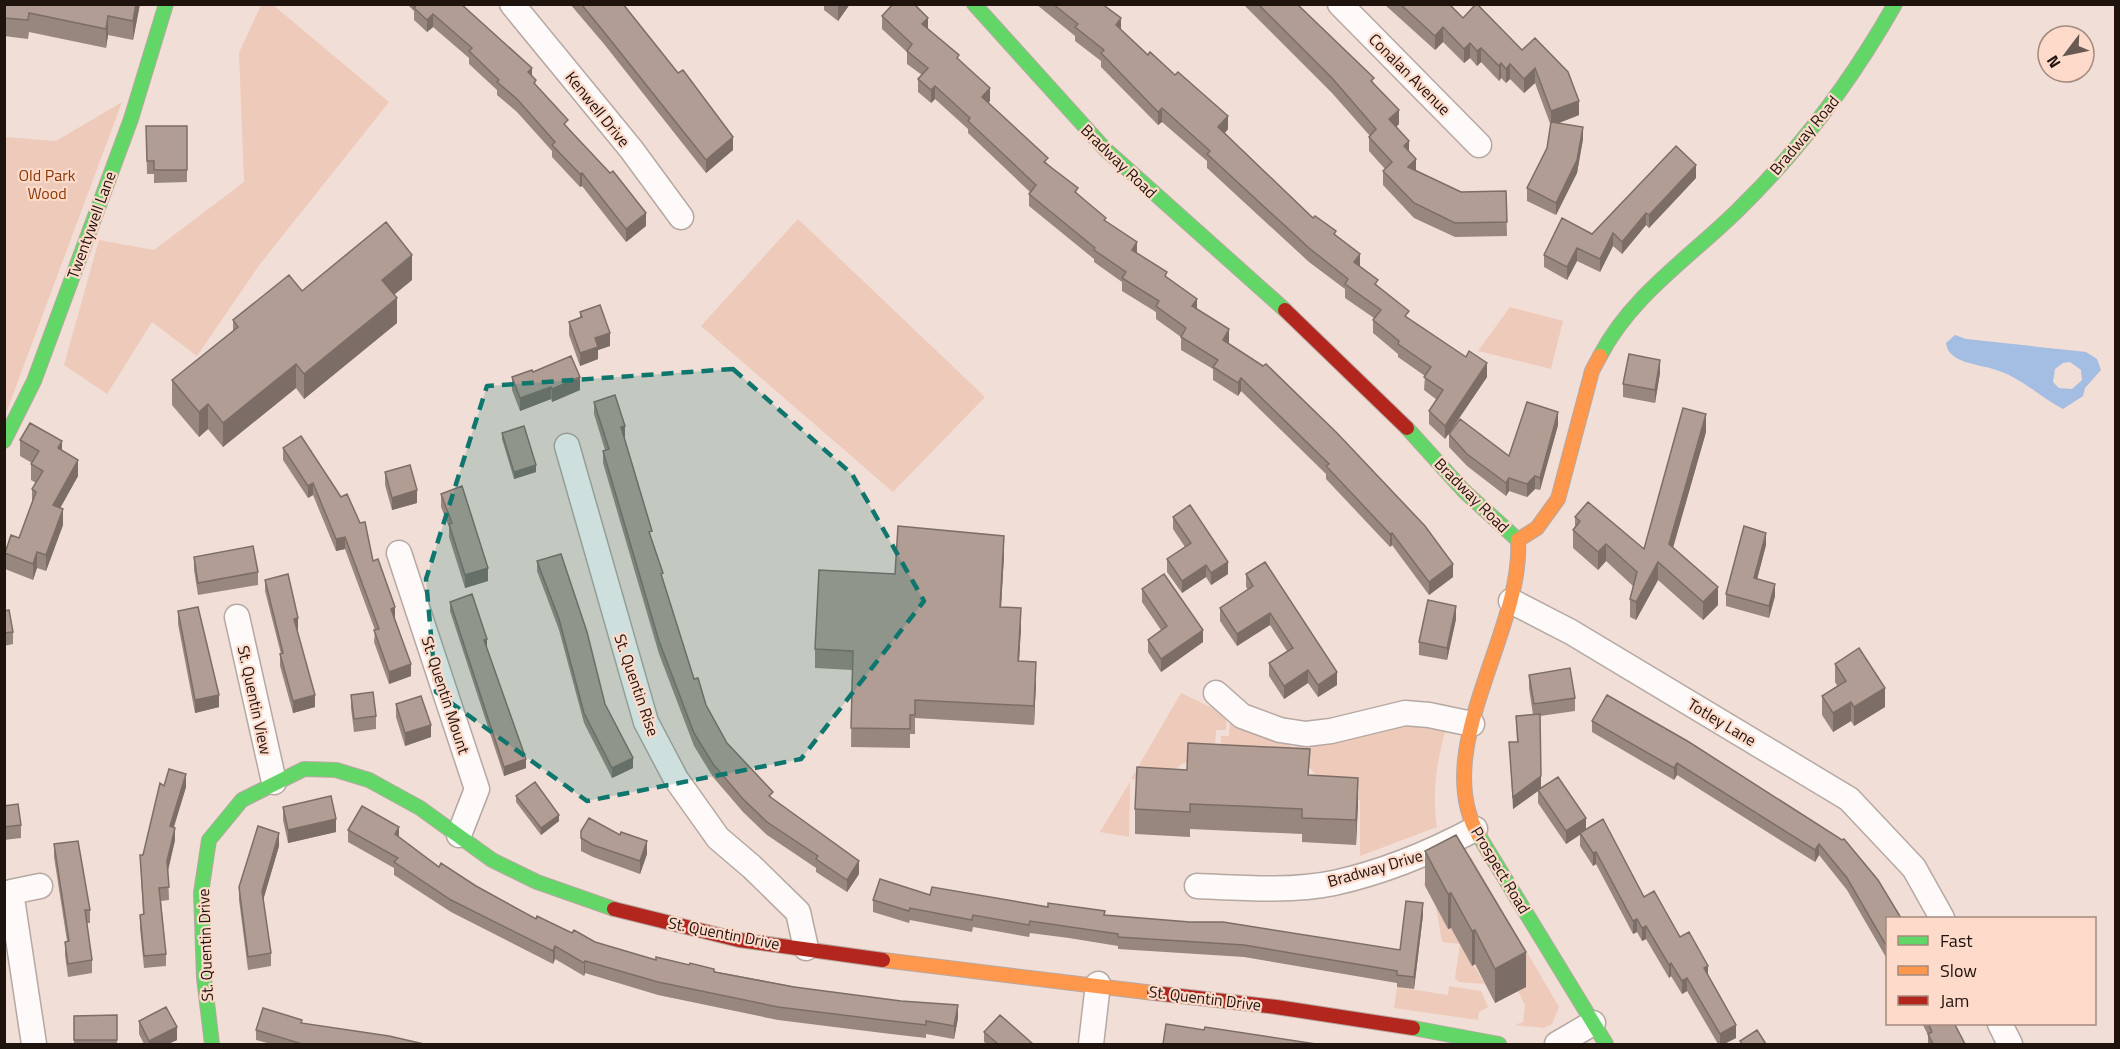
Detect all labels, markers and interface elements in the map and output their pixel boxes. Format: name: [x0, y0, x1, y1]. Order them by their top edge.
north arrow: [2036, 24, 2096, 84]
street label: Conalan Avenue: [1364, 28, 1456, 120]
text: N: [2040, 51, 2066, 73]
street label: Kenwell Drive: [560, 66, 636, 152]
street label: Bradway Road: [1763, 90, 1845, 180]
street label: Bradway Road: [1075, 118, 1163, 204]
park label: Old Park Wood: [19, 163, 76, 205]
street label: Twentywell Lane: [60, 168, 122, 282]
street label: Bradway Road: [1429, 452, 1515, 538]
street label: St. Quentin Rise: [608, 631, 666, 739]
street label: St. Quentin Mount: [416, 633, 476, 757]
street label: St. Quentin View: [232, 643, 278, 757]
street label: Totley Lane: [1683, 692, 1761, 752]
street label: Prospect Road: [1465, 822, 1537, 918]
street label: Bradway Drive: [1325, 843, 1425, 893]
street label: St. Quentin Drive: [191, 888, 219, 1002]
street label: St. Quentin Drive: [666, 910, 782, 956]
legend: [1886, 917, 2096, 1025]
text: Fast: [1940, 927, 1973, 954]
text: Slow: [1940, 957, 1977, 984]
street label: St. Quentin Drive: [1147, 979, 1263, 1017]
text: Jam: [1940, 987, 1969, 1014]

